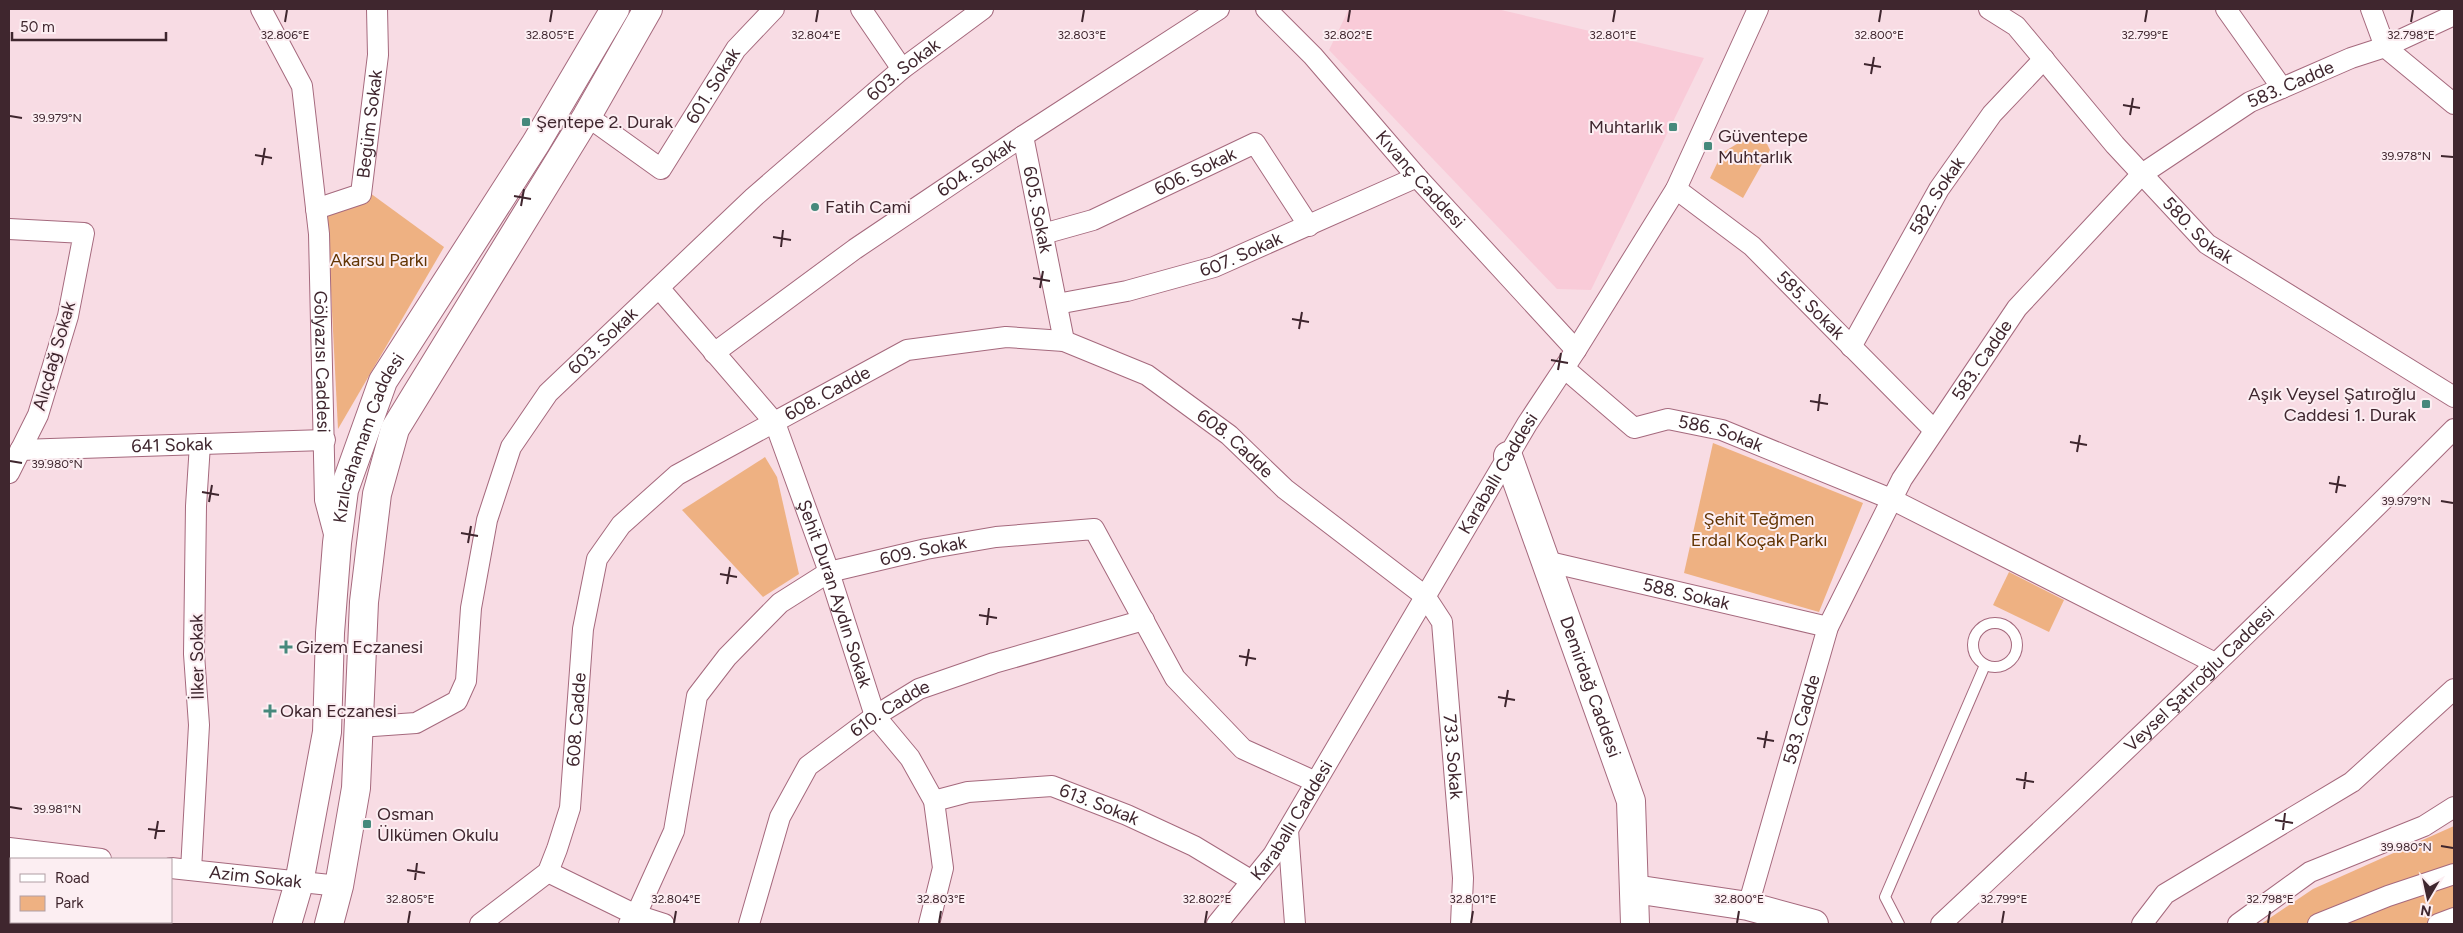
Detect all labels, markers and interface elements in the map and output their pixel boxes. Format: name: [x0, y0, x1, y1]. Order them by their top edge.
scale bar: [12, 10, 166, 42]
text: 50 m: [20, 18, 55, 36]
text: 32.806°E: [260, 28, 310, 42]
text: 32.805°E: [525, 28, 575, 42]
text: 32.804°E: [791, 28, 841, 42]
text: 32.803°E: [1058, 28, 1106, 42]
text: 32.802°E: [1323, 28, 1373, 42]
text: 32.801°E: [1589, 28, 1637, 42]
text: 32.800°E: [1854, 28, 1904, 42]
text: 32.799°E: [2121, 28, 2169, 42]
text: 32.798°E: [2387, 28, 2435, 42]
street label: 603. Sokak: [862, 34, 944, 106]
street label: 601. Sokak: [681, 44, 745, 128]
street label: 583. Cadde: [2244, 56, 2337, 113]
street label: Begüm Sokak: [352, 68, 387, 179]
text: 39.979°N: [32, 111, 82, 125]
place label: Şentepe 2. Durak: [536, 111, 673, 133]
marker: Şentepe 2. Durak: [520, 116, 532, 128]
place label: Muhtarlık: [1589, 116, 1663, 138]
marker: Muhtarlık: [1667, 121, 1679, 133]
place label: Güventepe Muhtarlık: [1718, 125, 1808, 168]
street label: Kıvanç Caddesi: [1371, 126, 1470, 233]
street label: 604. Sokak: [933, 133, 1019, 202]
marker: Güventepe Muhtarlık: [1702, 140, 1714, 152]
street label: 606. Sokak: [1151, 142, 1240, 200]
text: 39.978°N: [2381, 149, 2431, 163]
street label: 582. Sokak: [1905, 152, 1969, 239]
street label: 605. Sokak: [1018, 164, 1057, 255]
street label: 580. Sokak: [2158, 192, 2237, 269]
place label: Fatih Cami: [825, 196, 911, 218]
marker: Fatih Cami: [809, 201, 821, 213]
street label: 607. Sokak: [1197, 227, 1286, 281]
park label: Akarsu Parkı: [330, 249, 428, 271]
street label: 585. Sokak: [1772, 266, 1849, 344]
street label: Gölyazısı Caddesi: [309, 290, 334, 433]
street label: Alıçdağ Sokak: [28, 299, 80, 413]
street label: 603. Sokak: [563, 303, 642, 379]
street label: 583. Cadde: [1947, 315, 2017, 405]
street label: Kızılcahamam Caddesi: [329, 349, 409, 524]
street label: 608. Cadde: [781, 361, 874, 425]
place label: Aşık Veysel Şatıroğlu Caddesi 1. Durak: [2248, 383, 2416, 426]
marker: Aşık Veysel Şatıroğlu Caddesi 1. Durak: [2420, 398, 2432, 410]
street label: 608. Cadde: [1193, 404, 1278, 483]
street label: Karaballı Caddesi: [1454, 408, 1543, 538]
street label: 586. Sokak: [1676, 410, 1767, 457]
street label: 641 Sokak: [131, 433, 213, 457]
text: 39.980°N: [31, 457, 83, 471]
text: 39.979°N: [2381, 494, 2431, 508]
street label: Şehit Duran Aydın Sokak: [793, 497, 876, 691]
park label: Şehit Teğmen Erdal Koçak Parkı: [1691, 508, 1827, 551]
street label: 609. Sokak: [878, 531, 969, 571]
street label: 588. Sokak: [1641, 573, 1732, 615]
street label: Veysel Şatıroğlu Caddesi: [2120, 602, 2279, 756]
street label: Demirdağ Caddesi: [1555, 613, 1626, 760]
street label: İlker Sokak: [185, 614, 209, 700]
place label: Gizem Eczanesi: [296, 636, 423, 658]
marker: Gizem Eczanesi: [280, 641, 292, 653]
street label: 608. Cadde: [562, 672, 591, 767]
street label: 583. Cadde: [1778, 672, 1825, 767]
street label: 610. Cadde: [846, 675, 933, 742]
place label: Okan Eczanesi: [280, 700, 397, 722]
marker: Okan Eczanesi: [264, 705, 276, 717]
street label: 733. Sokak: [1439, 713, 1468, 800]
street label: Karaballı Caddesi: [1246, 757, 1337, 885]
street label: 613. Sokak: [1056, 779, 1143, 830]
text: 39.981°N: [33, 802, 81, 816]
place label: Osman Ülkümen Okulu: [377, 803, 499, 846]
marker: Osman Ülkümen Okulu: [361, 818, 373, 830]
text: 39.980°N: [2380, 840, 2432, 854]
legend: [10, 858, 172, 923]
street label: Azim Sokak: [208, 861, 303, 893]
text: Road: [55, 869, 90, 887]
north arrow: [2403, 873, 2453, 923]
text: 32.805°E: [385, 892, 435, 906]
text: 32.804°E: [651, 892, 701, 906]
text: 32.803°E: [917, 892, 965, 906]
text: 32.802°E: [1182, 892, 1232, 906]
text: 32.801°E: [1449, 892, 1497, 906]
text: 32.800°E: [1714, 892, 1764, 906]
text: 32.799°E: [1980, 892, 2028, 906]
text: 32.798°E: [2246, 892, 2294, 906]
text: Park: [55, 894, 84, 912]
text: N: [2419, 901, 2433, 920]

